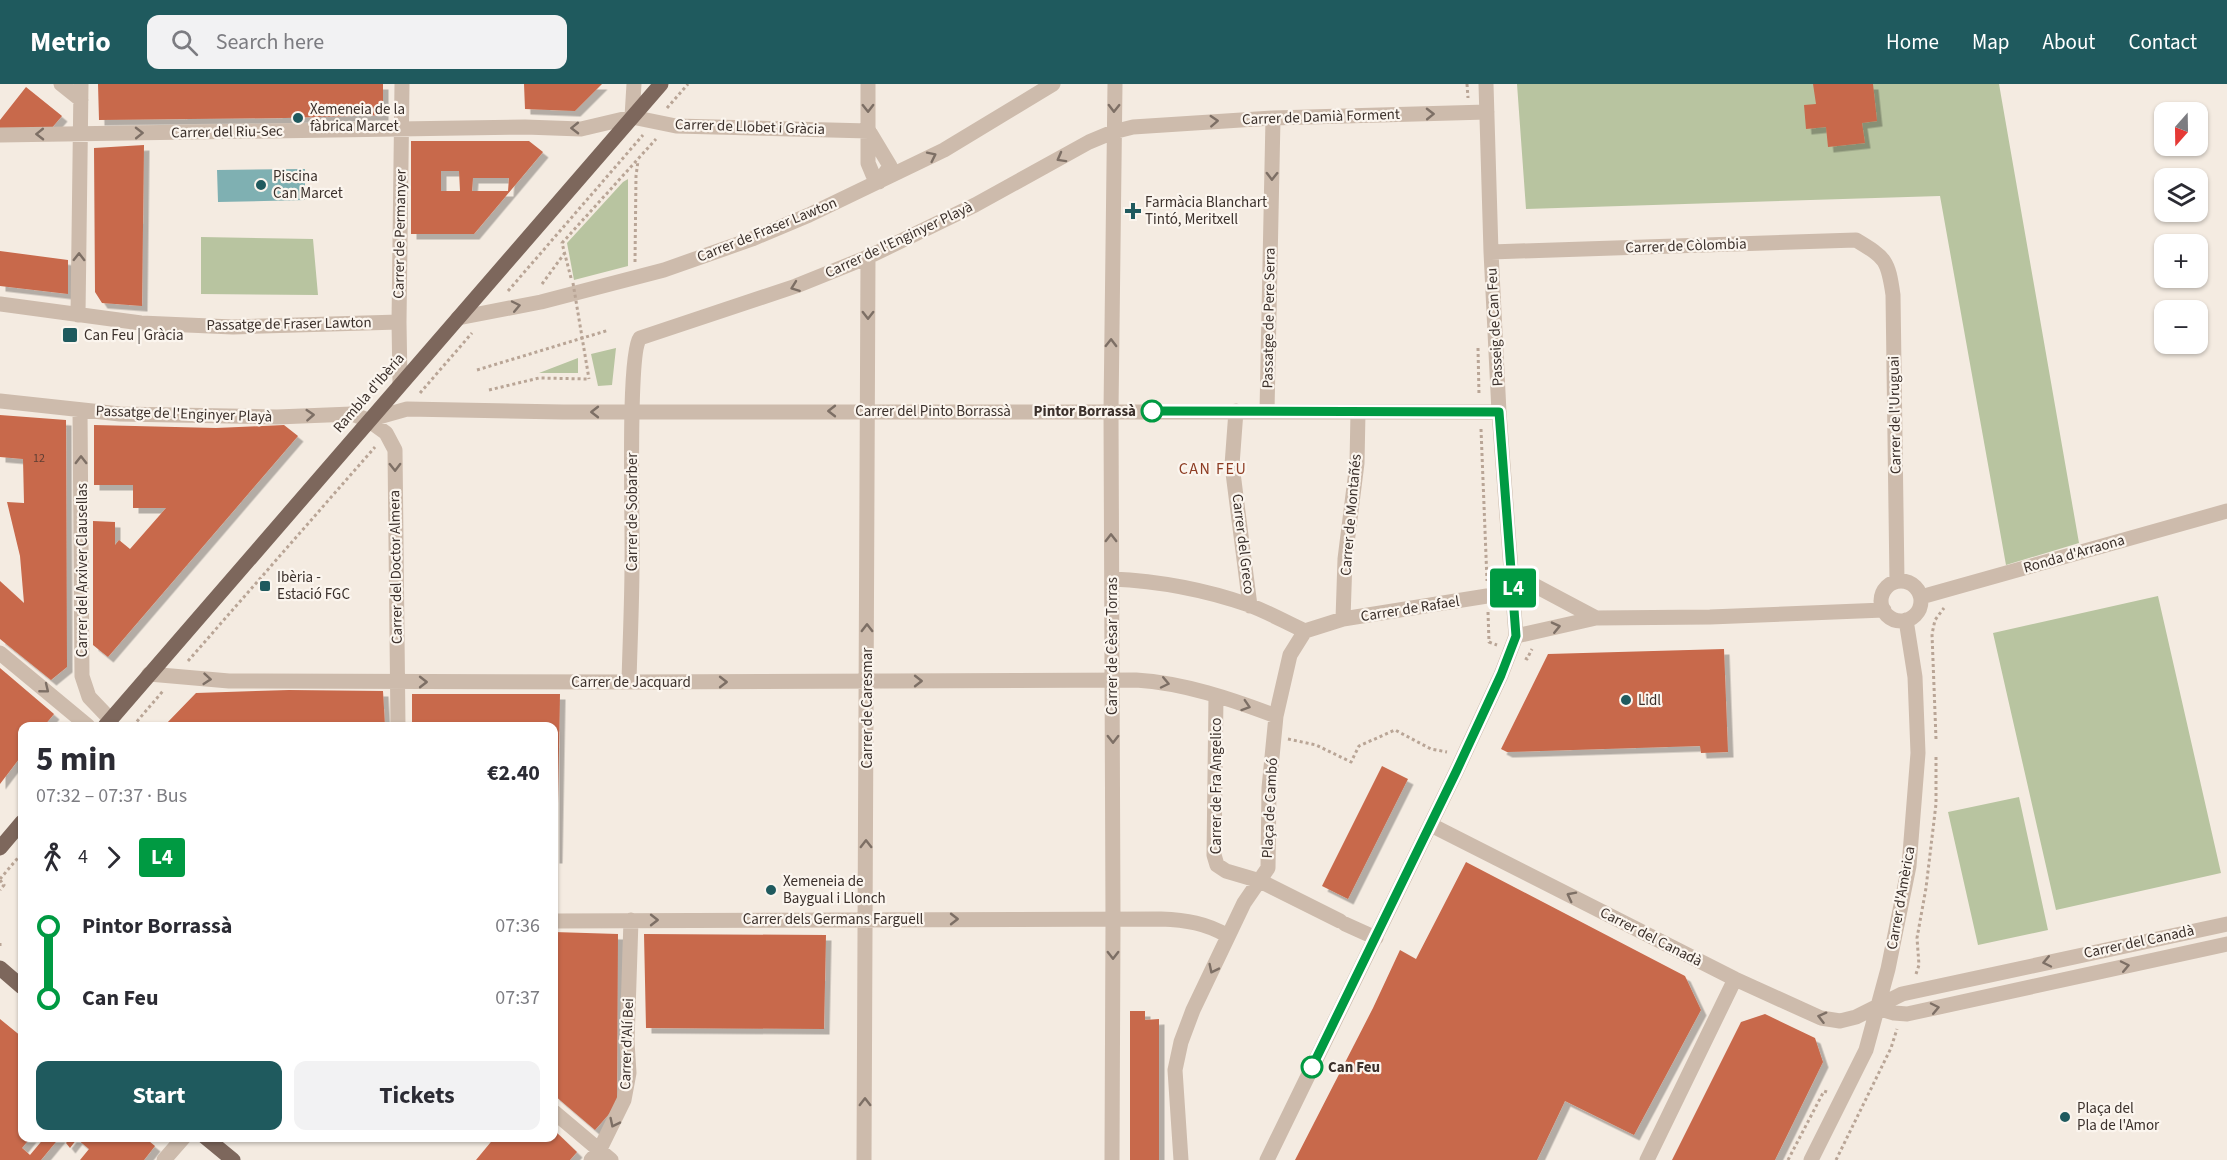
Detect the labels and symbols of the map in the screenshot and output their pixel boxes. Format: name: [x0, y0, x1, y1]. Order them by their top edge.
place label: Xemeneia de la fàbrica Marcet: [310, 99, 405, 137]
north arrow: [2154, 102, 2208, 156]
one-way arrow: [862, 103, 875, 112]
one-way arrow: [1108, 103, 1120, 112]
street label: Carrer de Damià Forment: [1242, 104, 1400, 130]
one-way arrow: [1425, 108, 1434, 120]
marker: Xemeneia de la fàbrica Marcet: [291, 111, 305, 125]
street label: Carrer de Llobet i Gràcia: [675, 114, 825, 140]
one-way arrow: [1209, 115, 1218, 128]
street label: Carrer del Riu-Sec: [171, 121, 283, 143]
one-way arrow: [570, 122, 579, 134]
one-way arrow: [135, 127, 144, 139]
one-way arrow: [36, 128, 45, 141]
one-way arrow: [1057, 151, 1067, 162]
one-way arrow: [925, 152, 936, 164]
place label: Piscina Can Marcet: [273, 166, 343, 204]
street label: Carrer de Permanyer: [388, 168, 412, 299]
one-way arrow: [1265, 172, 1278, 181]
marker: Piscina Can Marcet: [254, 178, 268, 192]
street label: Carrer de Fraser Lawton: [694, 192, 840, 268]
place label: Farmàcia Blanchart Tintó, Meritxell: [1145, 192, 1267, 230]
street label: Carrer de l'Enginyer Playà: [822, 197, 976, 283]
marker: Farmàcia Blanchart Tintó, Meritxell: [1126, 204, 1140, 218]
street label: Carrer de Còlombia: [1625, 233, 1747, 259]
street label: Passatge de Pere Serra: [1257, 247, 1281, 389]
one-way arrow: [72, 252, 85, 261]
street label: Passeig de Can Feu: [1481, 267, 1509, 387]
one-way arrow: [790, 279, 801, 292]
one-way arrow: [510, 300, 520, 313]
one-way arrow: [862, 311, 874, 320]
street label: Passatge de Fraser Lawton: [206, 312, 372, 336]
place label: Can Feu | Gràcia: [84, 325, 184, 346]
marker: Can Feu | Gràcia: [61, 326, 79, 344]
one-way arrow: [1105, 338, 1117, 347]
street label: Rambla d'Ibèria: [328, 349, 410, 437]
street label: Carrer de l'Uruguai: [1883, 356, 1907, 474]
street label: Passatge de l'Enginyer Playà: [95, 400, 273, 428]
marker: Pintor Borrassà: [1141, 400, 1163, 422]
street label: Carrer del Pinto Borrassà: [855, 401, 1011, 422]
place label: Pintor Borrassà: [1034, 401, 1136, 422]
one-way arrow: [827, 405, 836, 417]
one-way arrow: [590, 406, 599, 418]
one-way arrow: [305, 408, 314, 421]
house number: 12: [33, 450, 45, 467]
street label: Carrer de Sobarber: [622, 452, 643, 571]
street label: Carrer de Montañés: [1335, 453, 1367, 577]
one-way arrow: [75, 456, 87, 465]
district label: CAN FEU: [1179, 458, 1247, 480]
one-way arrow: [389, 463, 401, 472]
street label: Carrer del Arxiver Clausellas: [72, 483, 93, 657]
street label: Carrer del Doctor Almera: [384, 490, 408, 644]
street label: Carrer del Greco: [1226, 493, 1260, 595]
street label: Ronda d'Arraona: [2021, 530, 2127, 578]
one-way arrow: [1105, 533, 1117, 542]
place label: Ibèria - Estació FGC: [277, 567, 350, 605]
line badge: L4: [1486, 568, 1540, 608]
street label: Carrer de Cèsar Torras: [1102, 577, 1123, 715]
marker: Ibèria - Estació FGC: [258, 579, 272, 593]
street label: Carrer de Rafael: [1359, 591, 1461, 627]
one-way arrow: [1551, 621, 1561, 634]
one-way arrow: [861, 623, 873, 632]
street label: Carrer de Caresmar: [857, 647, 878, 768]
one-way arrow: [203, 672, 212, 685]
street label: Carrer de Jacquard: [571, 672, 691, 693]
one-way arrow: [914, 675, 923, 687]
one-way arrow: [419, 676, 428, 688]
one-way arrow: [719, 676, 728, 688]
one-way arrow: [1159, 676, 1169, 689]
one-way arrow: [38, 682, 49, 693]
place label: Lidl: [1638, 690, 1661, 711]
marker: Lidl: [1619, 693, 1633, 707]
one-way arrow: [1240, 698, 1251, 711]
street label: Carrer de Fra Angelico: [1206, 718, 1227, 854]
one-way arrow: [1107, 734, 1119, 743]
street label: Plaça de Cambó: [1257, 757, 1283, 859]
one-way arrow: [860, 839, 872, 848]
street label: Carrer d'Amèrica: [1882, 845, 1920, 951]
place label: Xemeneia de Baygual i Llonch: [783, 871, 886, 909]
marker: Xemeneia de Baygual i Llonch: [764, 883, 778, 897]
one-way arrow: [1566, 892, 1577, 903]
street label: Carrer del Canadà: [1596, 902, 1706, 972]
street label: Carrer dels Germans Farguell: [743, 909, 923, 930]
one-way arrow: [949, 913, 958, 925]
one-way arrow: [649, 914, 658, 926]
street label: Carrer del Canadà: [2082, 920, 2196, 964]
one-way arrow: [1107, 950, 1119, 959]
one-way arrow: [2042, 955, 2052, 968]
one-way arrow: [2120, 960, 2130, 973]
one-way arrow: [1208, 962, 1220, 973]
street label: Carrer d'Alí Bei: [615, 998, 639, 1090]
one-way arrow: [1929, 1002, 1939, 1015]
one-way arrow: [1817, 1012, 1828, 1024]
marker: Can Feu: [1301, 1056, 1323, 1078]
place label: Can Feu: [1328, 1057, 1380, 1078]
one-way arrow: [859, 1097, 871, 1106]
place label: Plaça del Pla de l'Amor: [2077, 1098, 2160, 1136]
marker: Plaça del Pla de l'Amor: [2058, 1110, 2072, 1124]
one-way arrow: [609, 1116, 621, 1127]

